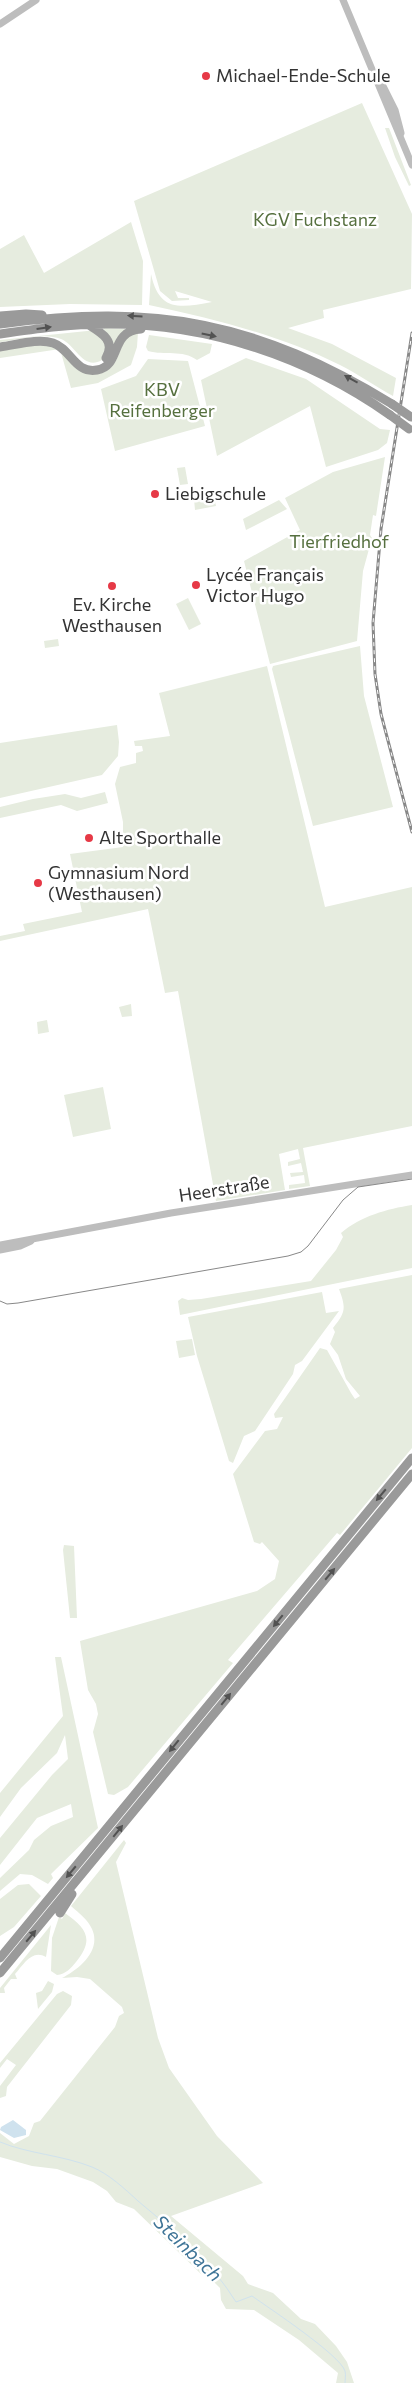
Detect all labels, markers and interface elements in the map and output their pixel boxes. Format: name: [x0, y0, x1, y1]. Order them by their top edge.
place label: Michael-Ende-Schule: [216, 64, 391, 86]
marker: Michael-Ende-Schule: [200, 70, 212, 82]
park label: KGV Fuchstanz: [253, 208, 377, 230]
one-way arrow: [127, 311, 143, 319]
one-way arrow: [36, 323, 52, 331]
one-way arrow: [201, 332, 217, 340]
one-way arrow: [344, 375, 357, 384]
park label: KBV Reifenberger: [109, 378, 215, 421]
place label: Liebigschule: [165, 482, 266, 504]
marker: Liebigschule: [149, 488, 161, 500]
park label: Tierfriedhof: [289, 530, 390, 552]
place label: Lycée Français Victor Hugo: [206, 563, 324, 606]
marker: Lycée Français Victor Hugo: [190, 579, 202, 591]
marker: Ev. Kirche Westhausen: [106, 580, 118, 592]
place label: Ev. Kirche Westhausen: [62, 593, 162, 636]
place label: Alte Sporthalle: [99, 826, 221, 848]
marker: Alte Sporthalle: [83, 832, 95, 844]
place label: Gymnasium Nord (Westhausen): [48, 861, 189, 904]
marker: Gymnasium Nord (Westhausen): [32, 877, 44, 889]
street label: Heerstraße: [177, 1170, 271, 1206]
one-way arrow: [375, 1489, 386, 1502]
one-way arrow: [325, 1568, 336, 1581]
one-way arrow: [272, 1614, 283, 1627]
one-way arrow: [221, 1693, 232, 1706]
one-way arrow: [169, 1740, 180, 1753]
one-way arrow: [112, 1825, 123, 1838]
one-way arrow: [65, 1865, 76, 1878]
one-way arrow: [26, 1930, 37, 1943]
water label: Steinbach: [149, 2210, 227, 2286]

